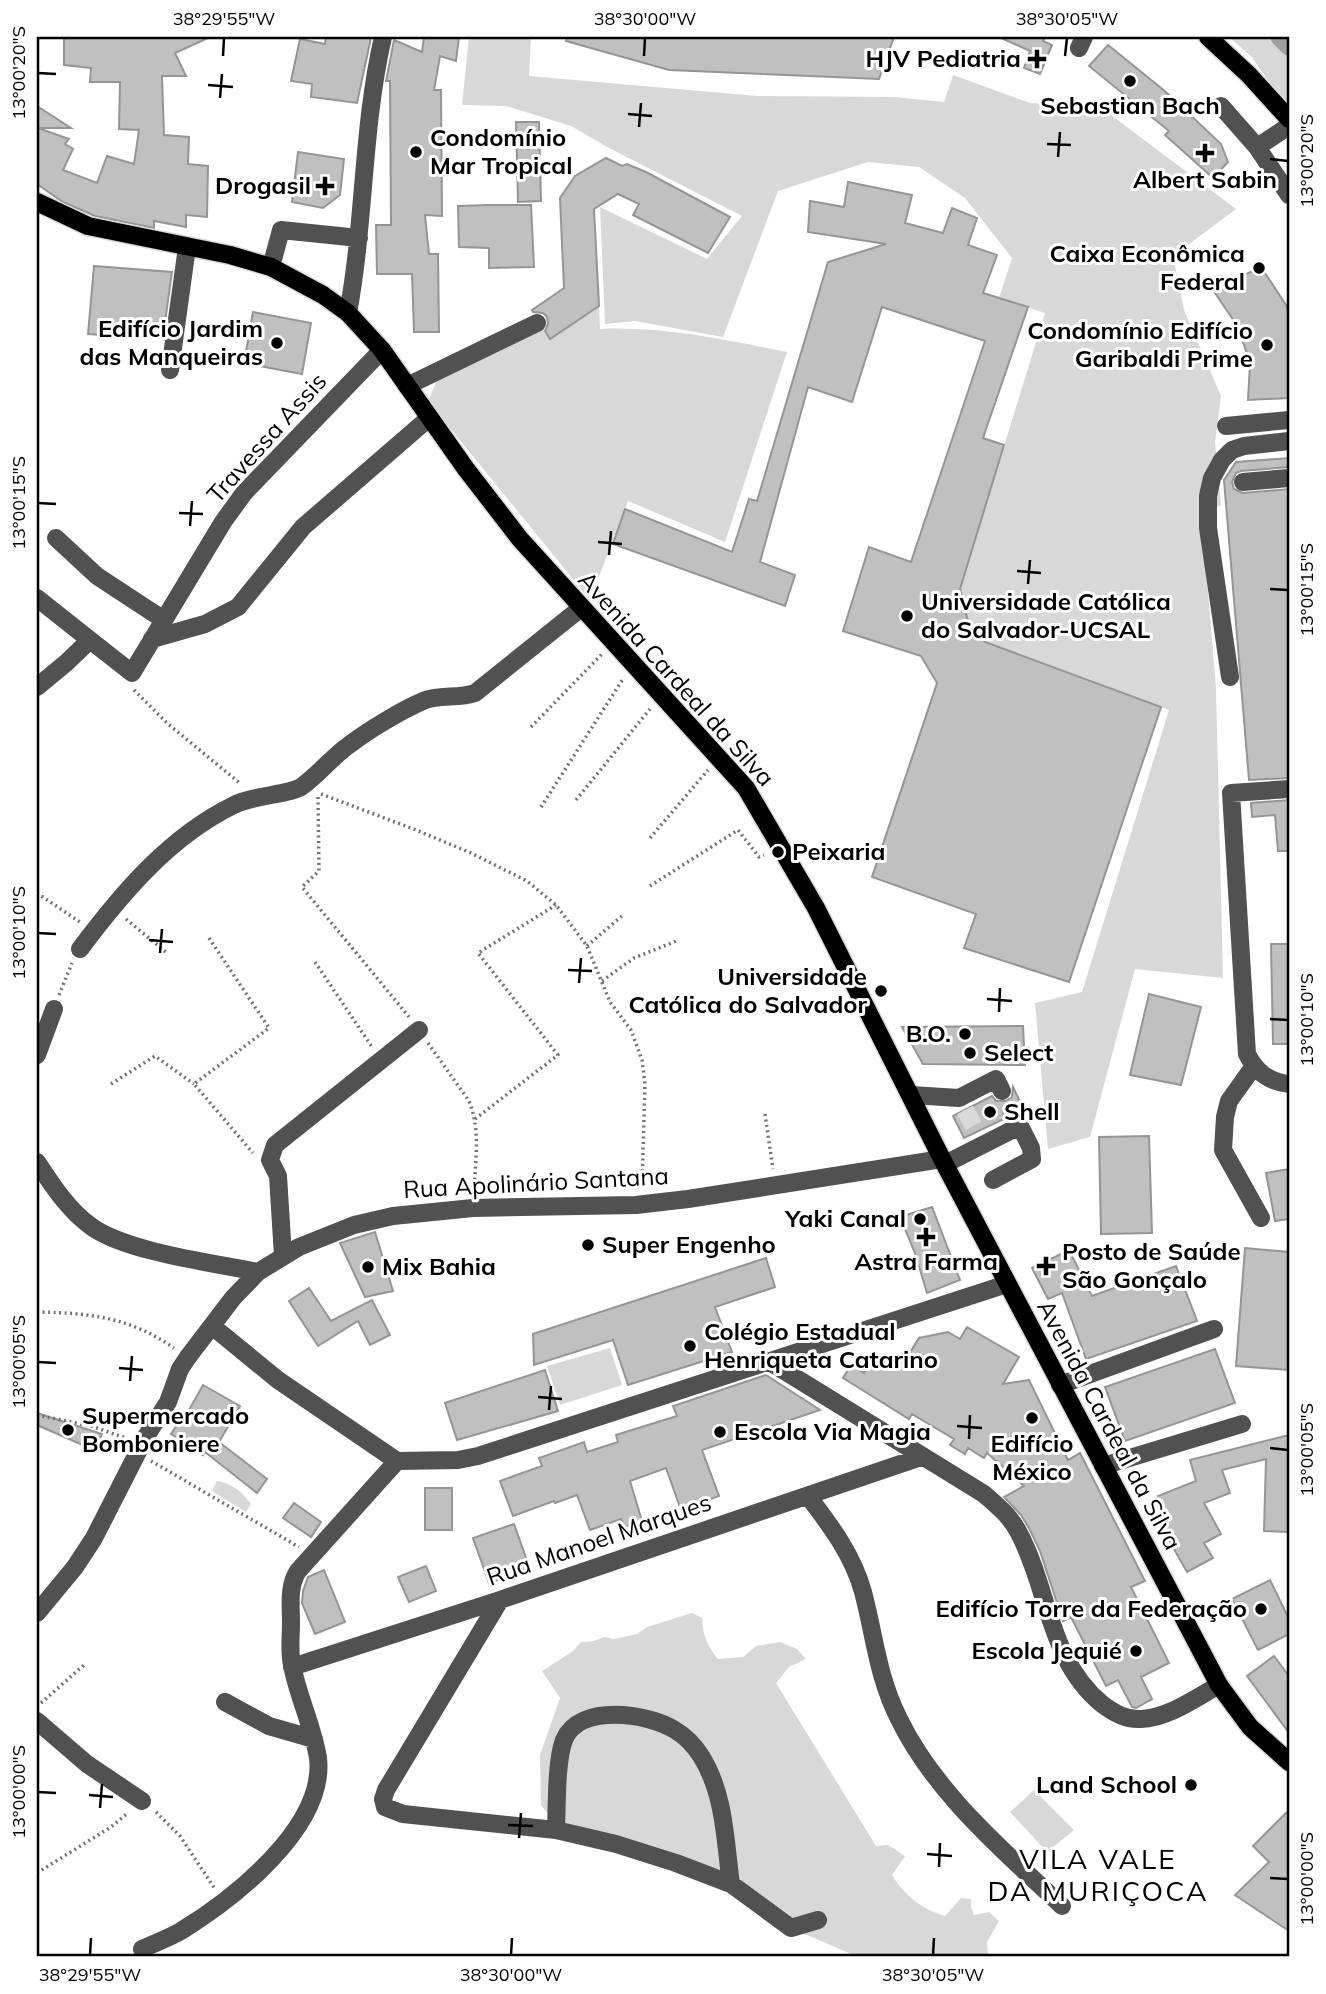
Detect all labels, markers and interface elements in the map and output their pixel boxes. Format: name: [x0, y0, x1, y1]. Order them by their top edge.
text: 38°29'55"W: [173, 7, 275, 30]
text: 38°30'00"W: [594, 7, 696, 30]
text: 38°30'05"W: [1016, 7, 1118, 30]
text: 13°00'20"S: [7, 26, 30, 120]
place label: HJV Pediatria: [866, 43, 1021, 73]
marker: HJV Pediatria: [1027, 49, 1047, 69]
marker: Sebastian Bach: [1122, 73, 1138, 89]
place label: Sebastian Bach: [1040, 90, 1220, 120]
text: 13°00'20"S: [1295, 114, 1318, 208]
place label: Condomínio Mar Tropical: [430, 122, 573, 180]
marker: Albert Sabin: [1195, 143, 1215, 163]
marker: Condomínio Mar Tropical: [408, 144, 424, 160]
place label: Albert Sabin: [1133, 164, 1277, 194]
place label: Drogasil: [215, 170, 311, 200]
marker: Drogasil: [317, 178, 333, 194]
place label: Caixa Econômica Federal: [1050, 238, 1245, 296]
marker: Caixa Econômica Federal: [1251, 260, 1267, 276]
place label: Edifício Jardim das Manqueiras: [80, 313, 263, 371]
place label: Condomínio Edifício Garibaldi Prime: [1027, 315, 1253, 373]
marker: Edifício Jardim das Manqueiras: [269, 335, 285, 351]
marker: Condomínio Edifício Garibaldi Prime: [1259, 337, 1275, 353]
street label: Travessa Assis: [200, 366, 332, 509]
text: 13°00'15"S: [7, 456, 30, 550]
text: 13°00'15"S: [1295, 543, 1318, 637]
street label: Avenida Cardeal da Silva: [572, 565, 781, 792]
place label: Universidade Católica do Salvador-UCSAL: [921, 586, 1171, 644]
marker: Universidade Católica do Salvador-UCSAL: [899, 608, 915, 624]
place label: Peixaria: [792, 836, 885, 866]
marker: Peixaria: [770, 844, 786, 860]
text: 13°00'10"S: [7, 886, 30, 980]
place label: Universidade Católica do Salvador: [628, 961, 868, 1019]
text: 13°00'10"S: [1295, 973, 1318, 1067]
marker: Universidade Católica do Salvador: [873, 983, 889, 999]
place label: B.O.: [906, 1018, 951, 1048]
marker: B.O.: [957, 1026, 973, 1042]
place label: Select: [984, 1037, 1053, 1067]
marker: Select: [962, 1045, 978, 1061]
place label: Shell: [1004, 1096, 1060, 1126]
marker: Shell: [982, 1104, 998, 1120]
street label: Rua Apolinário Santana: [402, 1160, 669, 1204]
place label: Yaki Canal: [784, 1203, 906, 1233]
marker: Yaki Canal: [912, 1211, 928, 1227]
place label: Super Engenho: [602, 1229, 776, 1259]
marker: Astra Farma: [918, 1229, 934, 1245]
place label: Posto de Saúde São Gonçalo: [1062, 1236, 1241, 1294]
marker: Super Engenho: [580, 1237, 596, 1253]
place label: Astra Farma: [854, 1246, 998, 1276]
place label: Mix Bahia: [382, 1251, 496, 1281]
marker: Posto de Saúde São Gonçalo: [1036, 1256, 1056, 1276]
marker: Mix Bahia: [360, 1259, 376, 1275]
street label: Avenida Cardeal da Silva: [1031, 1294, 1189, 1555]
text: 13°00'05"S: [7, 1315, 30, 1409]
place label: Colégio Estadual Henriqueta Catarino: [704, 1316, 938, 1374]
marker: Colégio Estadual Henriqueta Catarino: [682, 1338, 698, 1354]
place label: Supermercado Bomboniere: [82, 1400, 249, 1458]
text: 13°00'05"S: [1295, 1403, 1318, 1497]
marker: Edifício México: [1024, 1410, 1040, 1426]
place label: Escola Via Magia: [734, 1416, 931, 1446]
marker: Supermercado Bomboniere: [60, 1422, 76, 1438]
marker: Escola Via Magia: [712, 1424, 728, 1440]
place label: Edifício México: [990, 1428, 1074, 1486]
street label: Rua Manoel Marques: [482, 1487, 715, 1592]
place label: Edifício Torre da Federação: [936, 1593, 1247, 1623]
marker: Edifício Torre da Federação: [1253, 1601, 1269, 1617]
place label: Escola Jequié: [972, 1635, 1122, 1665]
marker: Escola Jequié: [1128, 1643, 1144, 1659]
text: 13°00'00"S: [7, 1745, 30, 1839]
place label: Land School: [1036, 1769, 1177, 1799]
marker: Land School: [1183, 1777, 1199, 1793]
text: 13°00'00"S: [1295, 1832, 1318, 1926]
district label: VILA VALE DA MURIÇOCA: [988, 1841, 1208, 1908]
text: 38°29'55"W: [39, 1963, 141, 1986]
text: 38°30'00"W: [460, 1963, 562, 1986]
text: 38°30'05"W: [882, 1963, 984, 1986]

